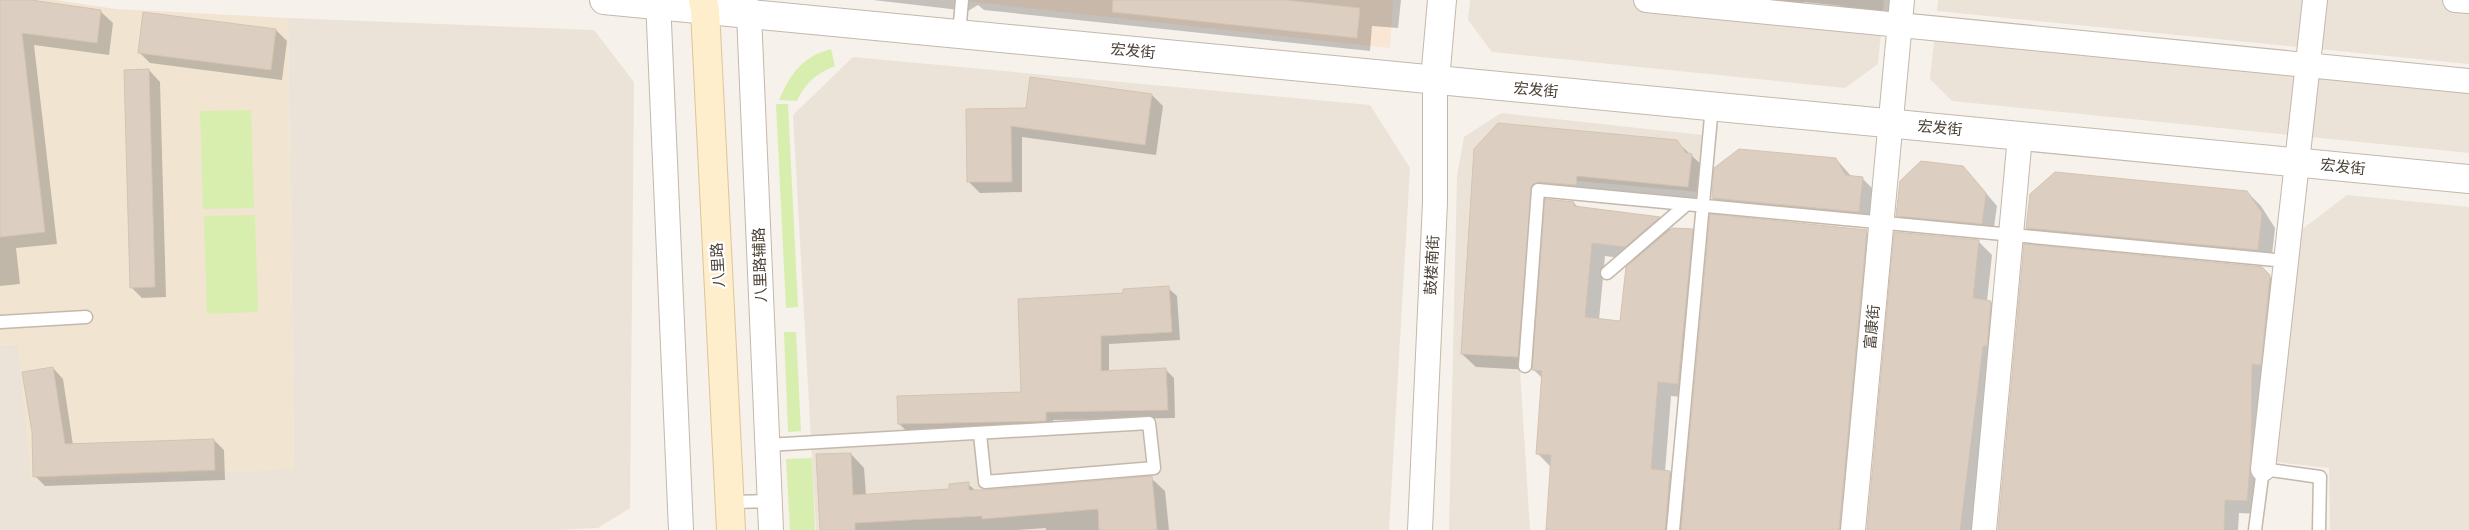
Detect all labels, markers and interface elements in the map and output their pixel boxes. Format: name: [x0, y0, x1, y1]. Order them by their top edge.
street label: 宏发街: [1110, 39, 1156, 61]
street label: 宏发街: [1513, 78, 1559, 100]
street label: 宏发街: [1917, 116, 1963, 138]
street label: 宏发街: [2320, 155, 2366, 177]
street label: 八里路辅路: [749, 227, 769, 303]
street label: 鼓楼南街: [1420, 235, 1442, 295]
street label: 八里路: [707, 242, 727, 288]
street label: 富康街: [1860, 304, 1882, 350]

